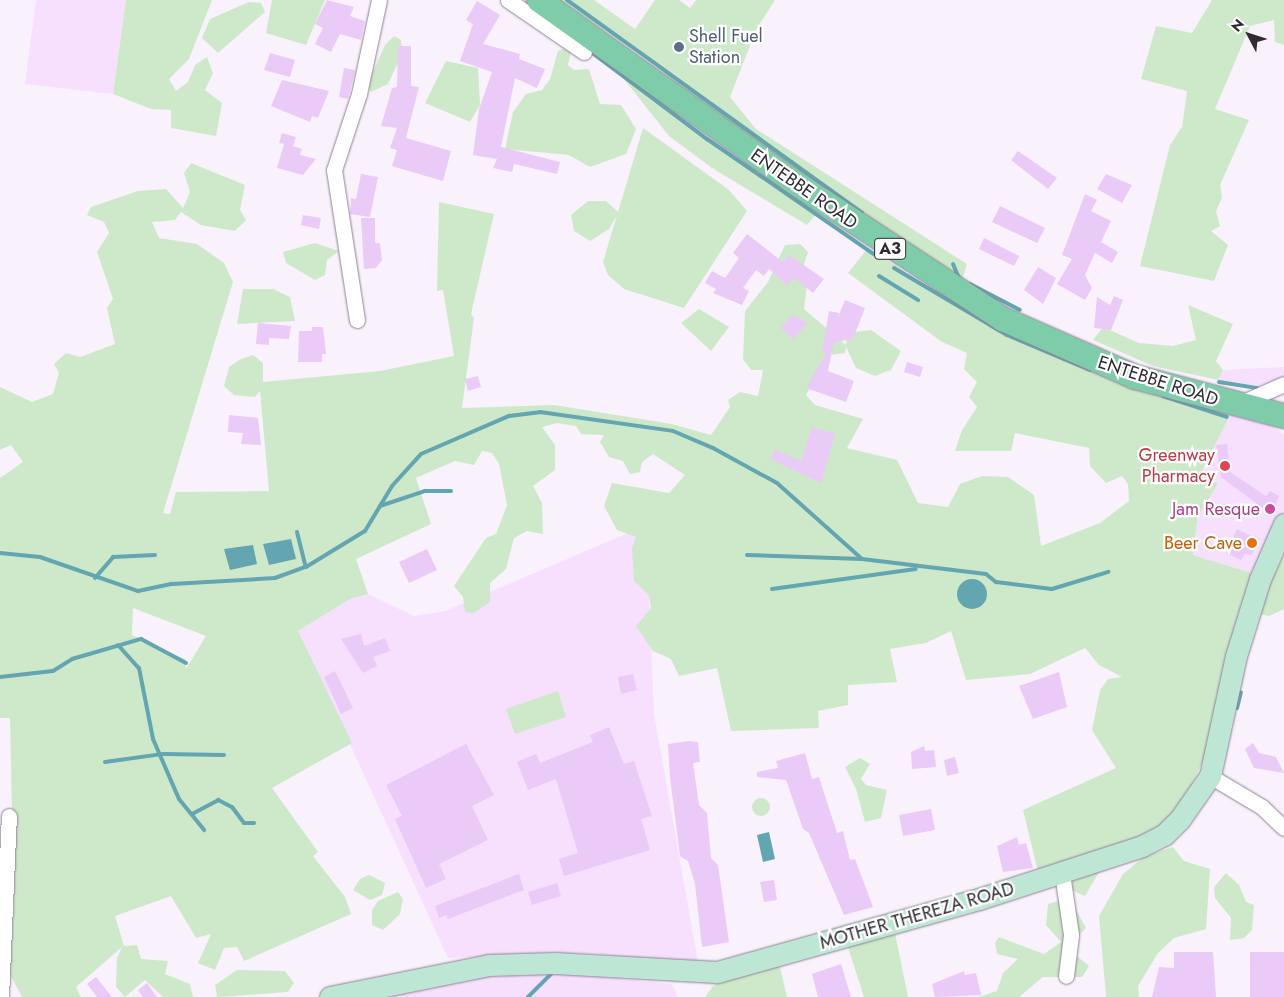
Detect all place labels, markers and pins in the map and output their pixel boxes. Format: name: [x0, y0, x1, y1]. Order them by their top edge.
place label: Shell Fuel Station: [689, 26, 763, 68]
marker: Shell Fuel Station: [673, 41, 685, 53]
place label: Greenway Pharmacy: [1139, 445, 1215, 488]
marker: Greenway Pharmacy: [1219, 460, 1231, 472]
place label: Jam Resque: [1172, 498, 1260, 520]
marker: Jam Resque: [1264, 503, 1276, 515]
place label: Beer Cave: [1164, 532, 1242, 554]
marker: Beer Cave: [1246, 537, 1258, 549]

